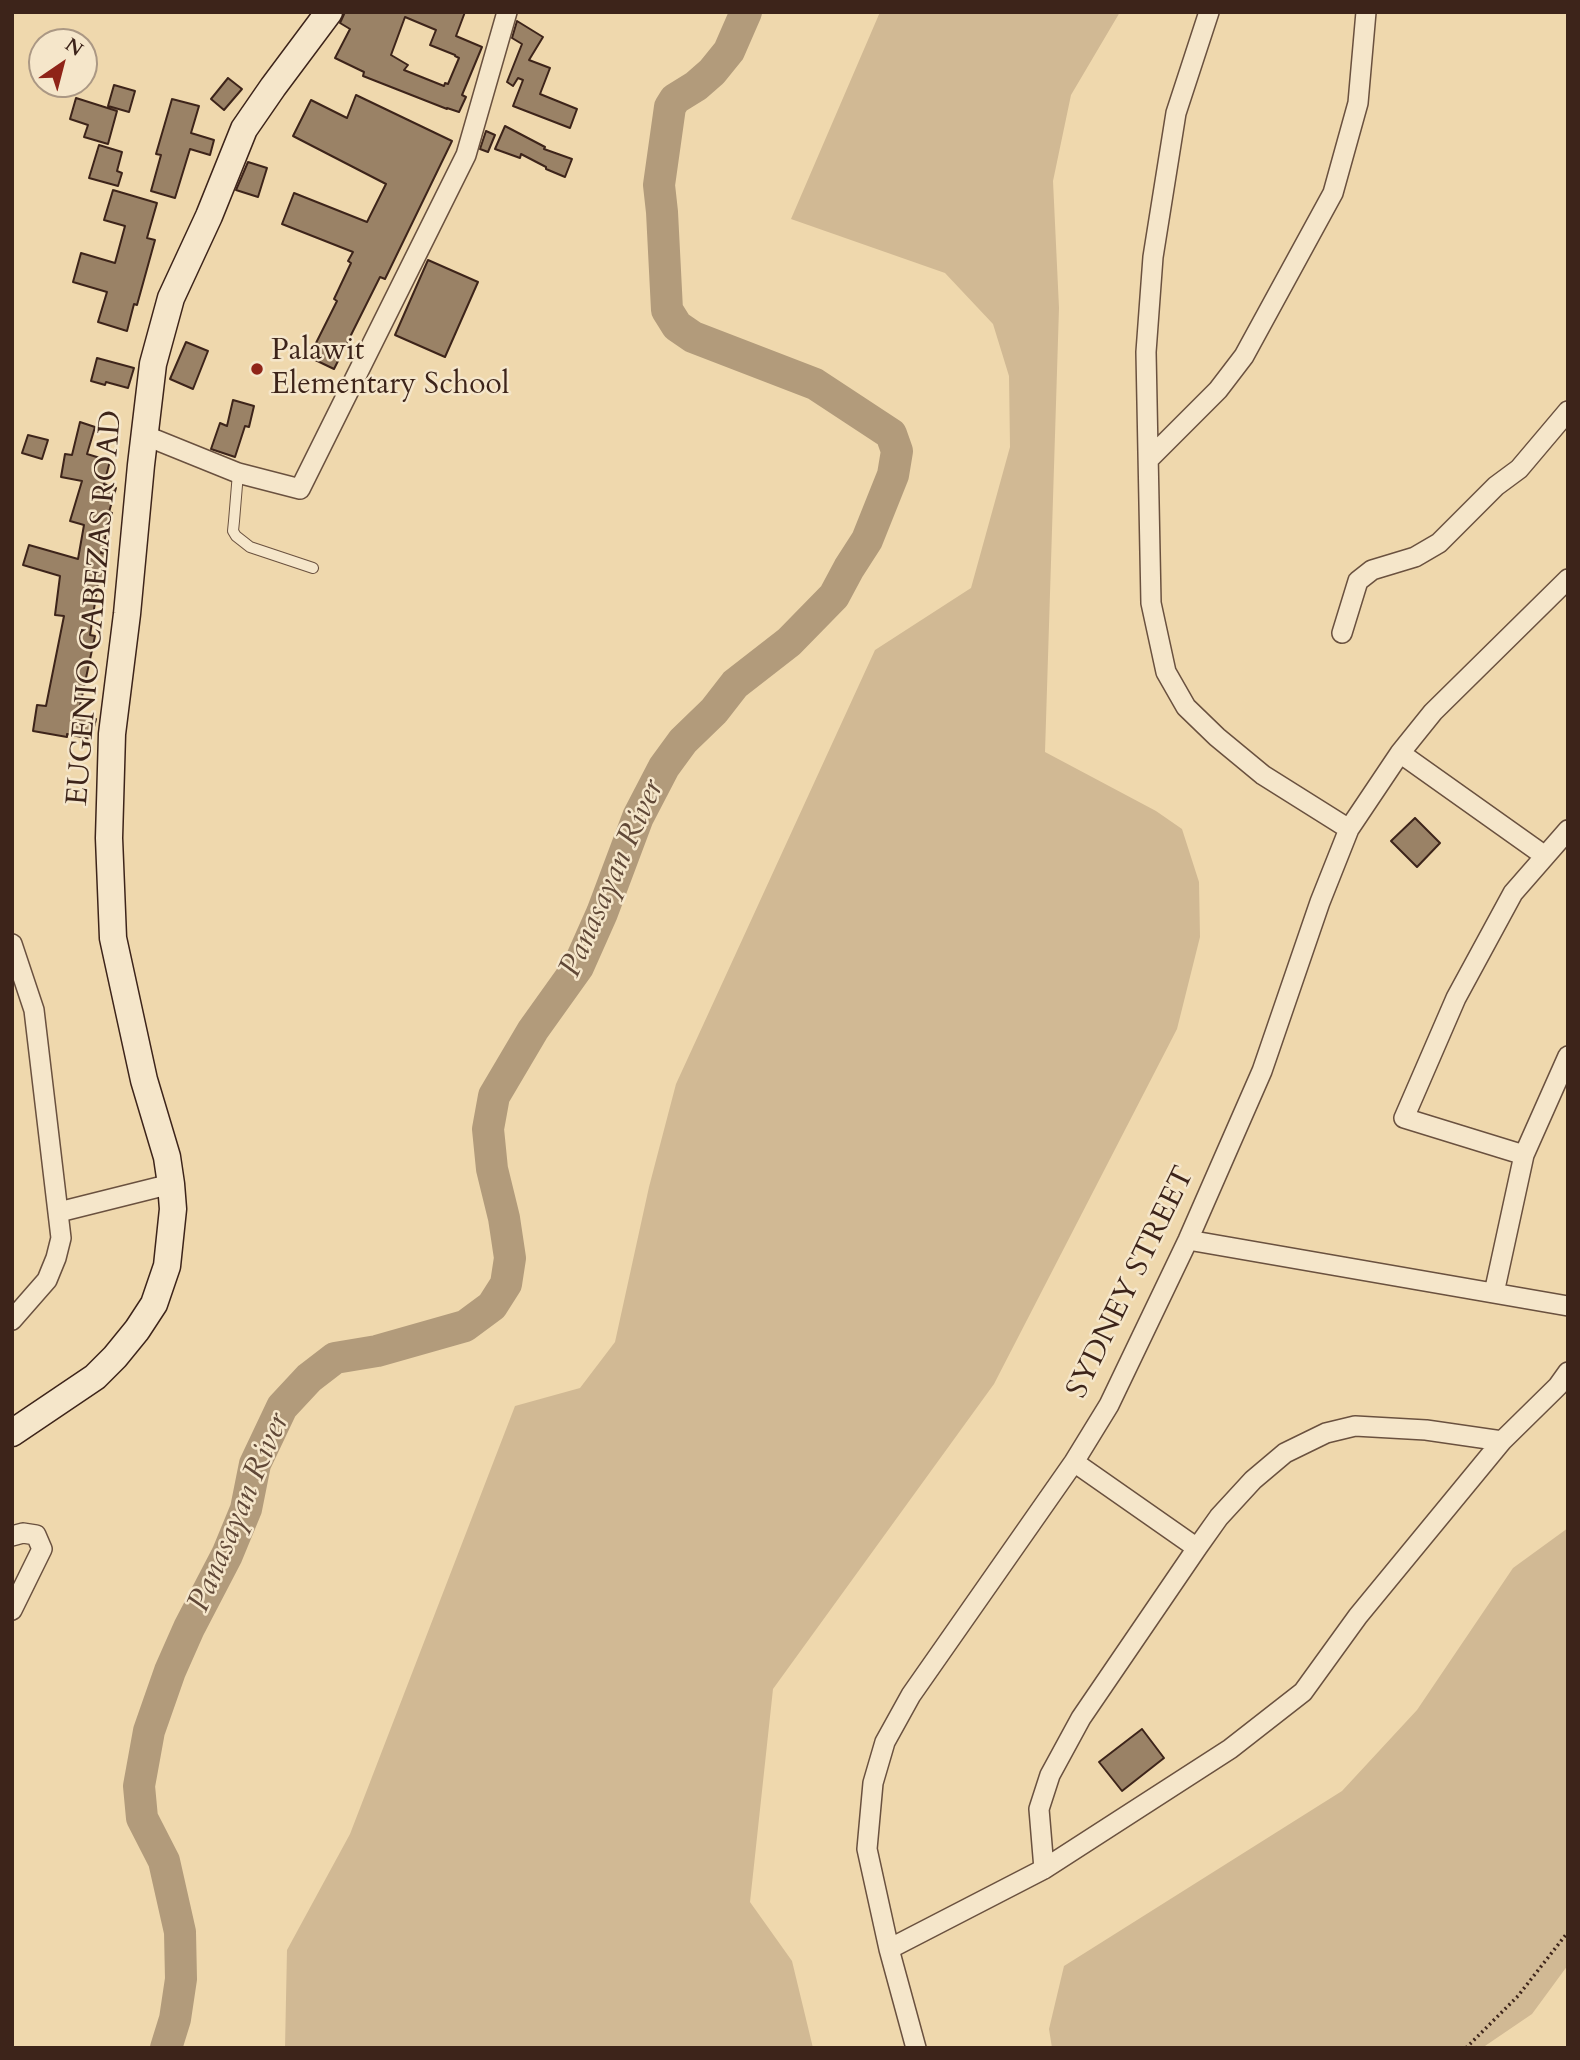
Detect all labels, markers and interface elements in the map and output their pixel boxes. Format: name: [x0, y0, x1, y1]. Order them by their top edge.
north arrow: [28, 28, 98, 98]
text: N: [60, 32, 88, 63]
place label: Palawit Elementary School: [271, 334, 509, 404]
marker: Palawit Elementary School: [249, 361, 265, 377]
street label: EUGENIO CABEZAS ROAD: [61, 409, 131, 807]
water label: Panasayan River: [552, 774, 674, 984]
street label: SYDNEY STREET: [1060, 1161, 1204, 1405]
water label: Panasayan River: [181, 1408, 299, 1618]

